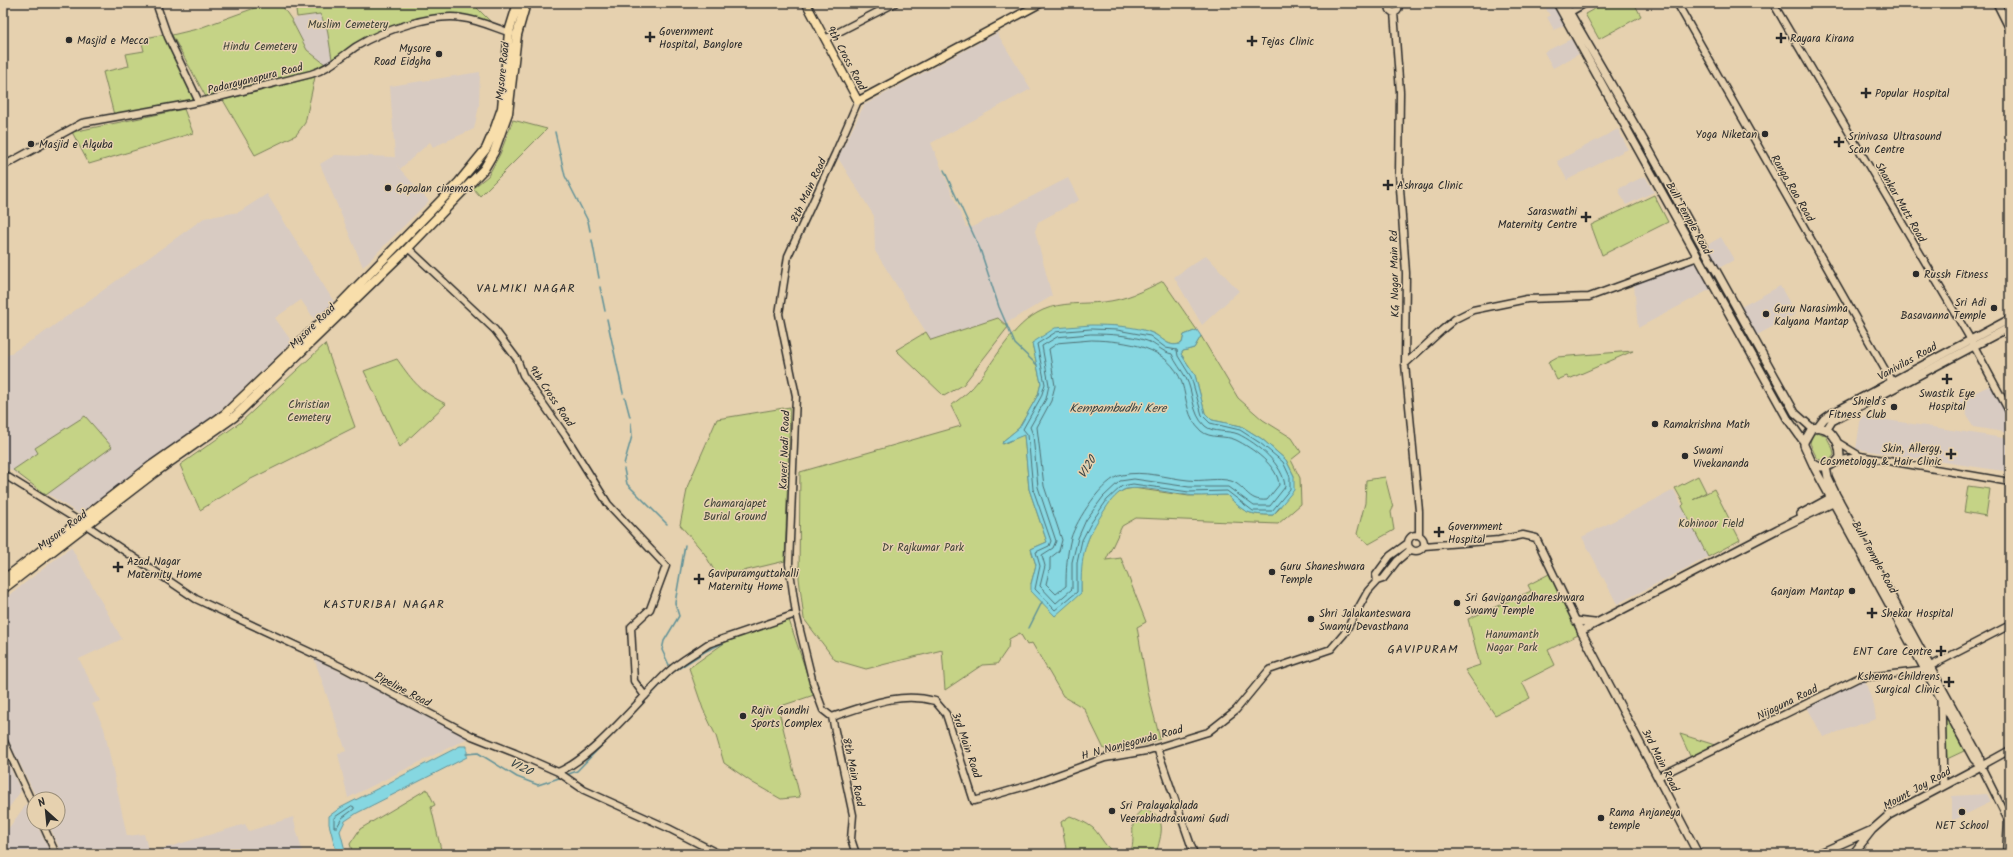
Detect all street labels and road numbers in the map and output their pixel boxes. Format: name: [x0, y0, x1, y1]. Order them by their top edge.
street label: 9th Cross Road: [822, 23, 871, 94]
street label: Mysore Road: [491, 41, 515, 101]
street label: Padarayanapura Road: [206, 58, 305, 100]
street label: Ranga Rao Road: [1766, 151, 1819, 226]
street label: 8th Main Road: [786, 154, 832, 226]
street label: Shankar Mutt Road: [1870, 159, 1931, 246]
street label: Bull Temple Road: [1661, 179, 1716, 259]
street label: KG Nagar Main Rd: [1385, 230, 1405, 318]
street label: Mysore Road: [285, 300, 340, 354]
street label: Vanivilas Road: [1874, 338, 1941, 386]
street label: 9th Cross Road: [524, 362, 579, 431]
street label: Kaveri Nadi Road: [775, 410, 795, 490]
street label: Mysore Road: [34, 506, 92, 556]
street label: Bull Temple Road: [1847, 518, 1902, 598]
street label: Pipeline Road: [371, 668, 434, 712]
street label: Nijaguna Road: [1754, 680, 1822, 725]
street label: 3rd Main Road: [946, 710, 986, 781]
street label: H N Nanjegowda Road: [1079, 721, 1186, 765]
street label: 3rd Main Road: [1637, 726, 1684, 796]
street label: 8th Main Road: [837, 736, 869, 809]
street label: Mount Joy Road: [1880, 763, 1955, 815]

